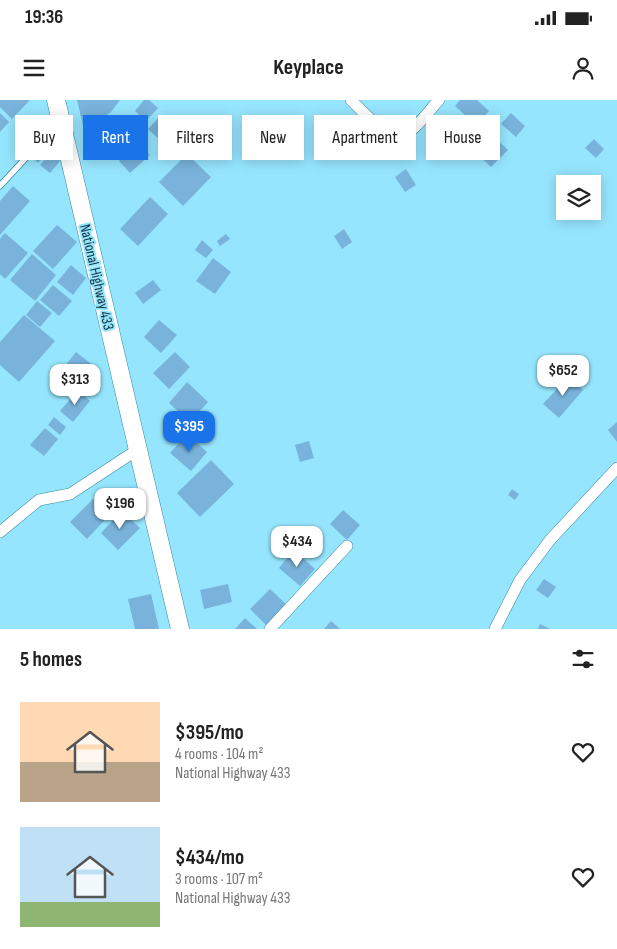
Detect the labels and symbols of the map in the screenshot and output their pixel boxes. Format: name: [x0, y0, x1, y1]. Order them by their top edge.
street label: National Highway 433: [75, 222, 118, 332]
pin: $652: [533, 354, 593, 397]
pin: $313: [45, 364, 105, 406]
pin: $395: [159, 410, 219, 453]
pin: $196: [90, 488, 150, 530]
pin: $434: [267, 526, 327, 568]

